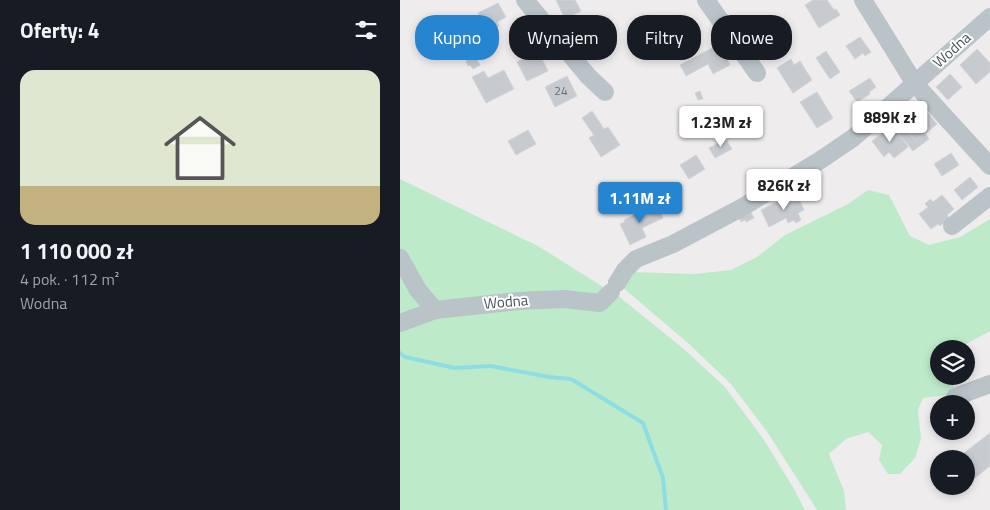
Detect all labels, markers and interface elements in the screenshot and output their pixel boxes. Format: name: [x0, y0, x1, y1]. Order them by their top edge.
text: Oferty: 4: [20, 14, 100, 46]
chip: Kupno: [415, 15, 499, 60]
chip: Wynajem: [509, 15, 617, 60]
chip: Filtry: [627, 15, 701, 60]
chip: Nowe: [711, 15, 792, 60]
icon: filters: [352, 16, 380, 44]
street label: Wodna: [927, 26, 976, 73]
house number: 24: [554, 81, 568, 100]
pin: 889K zł: [844, 100, 936, 143]
icon: home: [155, 103, 245, 193]
text: 889K zł: [863, 105, 917, 129]
pin: 1.23M zł: [669, 106, 773, 148]
text: 1.23M zł: [690, 110, 752, 134]
pin: 826K zł: [738, 168, 830, 211]
text: 826K zł: [757, 173, 811, 197]
pin: 1.11M zł: [588, 182, 692, 224]
text: 1.11M zł: [609, 186, 671, 210]
text: 1 110 000 zł: [20, 235, 134, 267]
text: 4 pok. · 112 m²: [20, 267, 119, 291]
street label: Wodna: [483, 288, 530, 315]
text: Wodna: [20, 291, 67, 315]
map controls: [930, 340, 975, 495]
button: layers: [930, 340, 975, 385]
button: +: [930, 395, 975, 440]
button: −: [930, 450, 975, 495]

